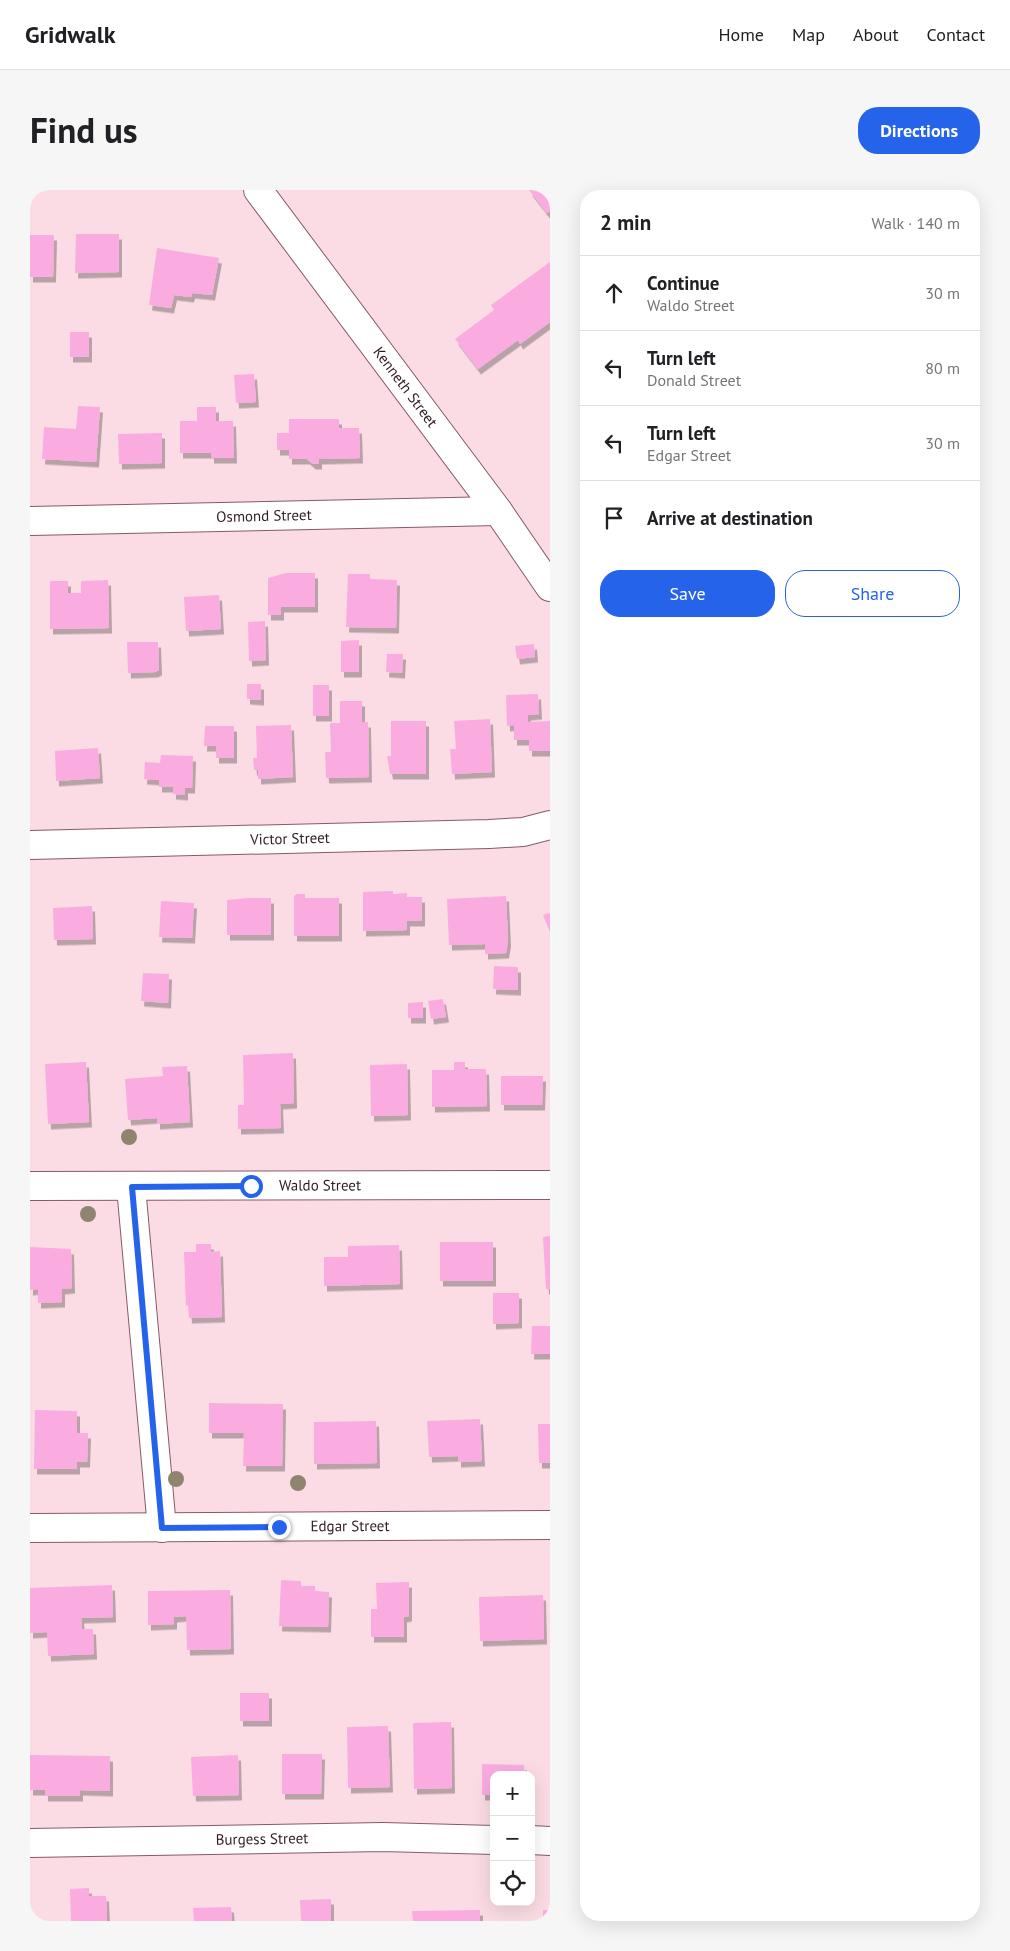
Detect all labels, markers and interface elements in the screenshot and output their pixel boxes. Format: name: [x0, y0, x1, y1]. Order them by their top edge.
text: Gridwalk: [25, 19, 115, 50]
text: Home: [718, 23, 764, 46]
text: Map: [792, 23, 825, 46]
text: About: [853, 23, 899, 46]
text: Contact: [927, 23, 985, 46]
text: Find us: [30, 107, 138, 153]
button: Directions: [858, 107, 980, 154]
text: 2 min: [600, 209, 651, 236]
text: Walk · 140 m: [871, 213, 960, 233]
text: Continue: [647, 271, 719, 295]
icon: ahead: [600, 279, 628, 307]
text: 30 m: [925, 283, 960, 303]
text: Waldo Street: [647, 295, 735, 315]
street label: Kenneth Street: [369, 343, 442, 431]
text: Turn left: [647, 346, 716, 370]
icon: left: [600, 354, 628, 382]
text: 80 m: [925, 358, 960, 378]
text: Donald Street: [647, 370, 741, 390]
text: Turn left: [647, 421, 716, 445]
icon: left: [600, 429, 628, 457]
text: 30 m: [925, 433, 960, 453]
text: Edgar Street: [647, 445, 731, 465]
icon: arrive: [600, 504, 628, 532]
street label: Osmond Street: [216, 505, 312, 526]
text: Arrive at destination: [647, 506, 813, 530]
button: Save: [600, 570, 775, 617]
button: Share: [785, 570, 960, 617]
street label: Victor Street: [249, 828, 330, 849]
route start: [240, 1175, 263, 1198]
street label: Waldo Street: [279, 1175, 361, 1195]
route end: [268, 1516, 291, 1539]
street label: Edgar Street: [310, 1516, 390, 1535]
map controls: [490, 1771, 535, 1906]
button: +: [490, 1771, 535, 1816]
button: −: [490, 1816, 535, 1861]
street label: Burgess Street: [215, 1828, 308, 1849]
button: locate: [490, 1861, 535, 1906]

